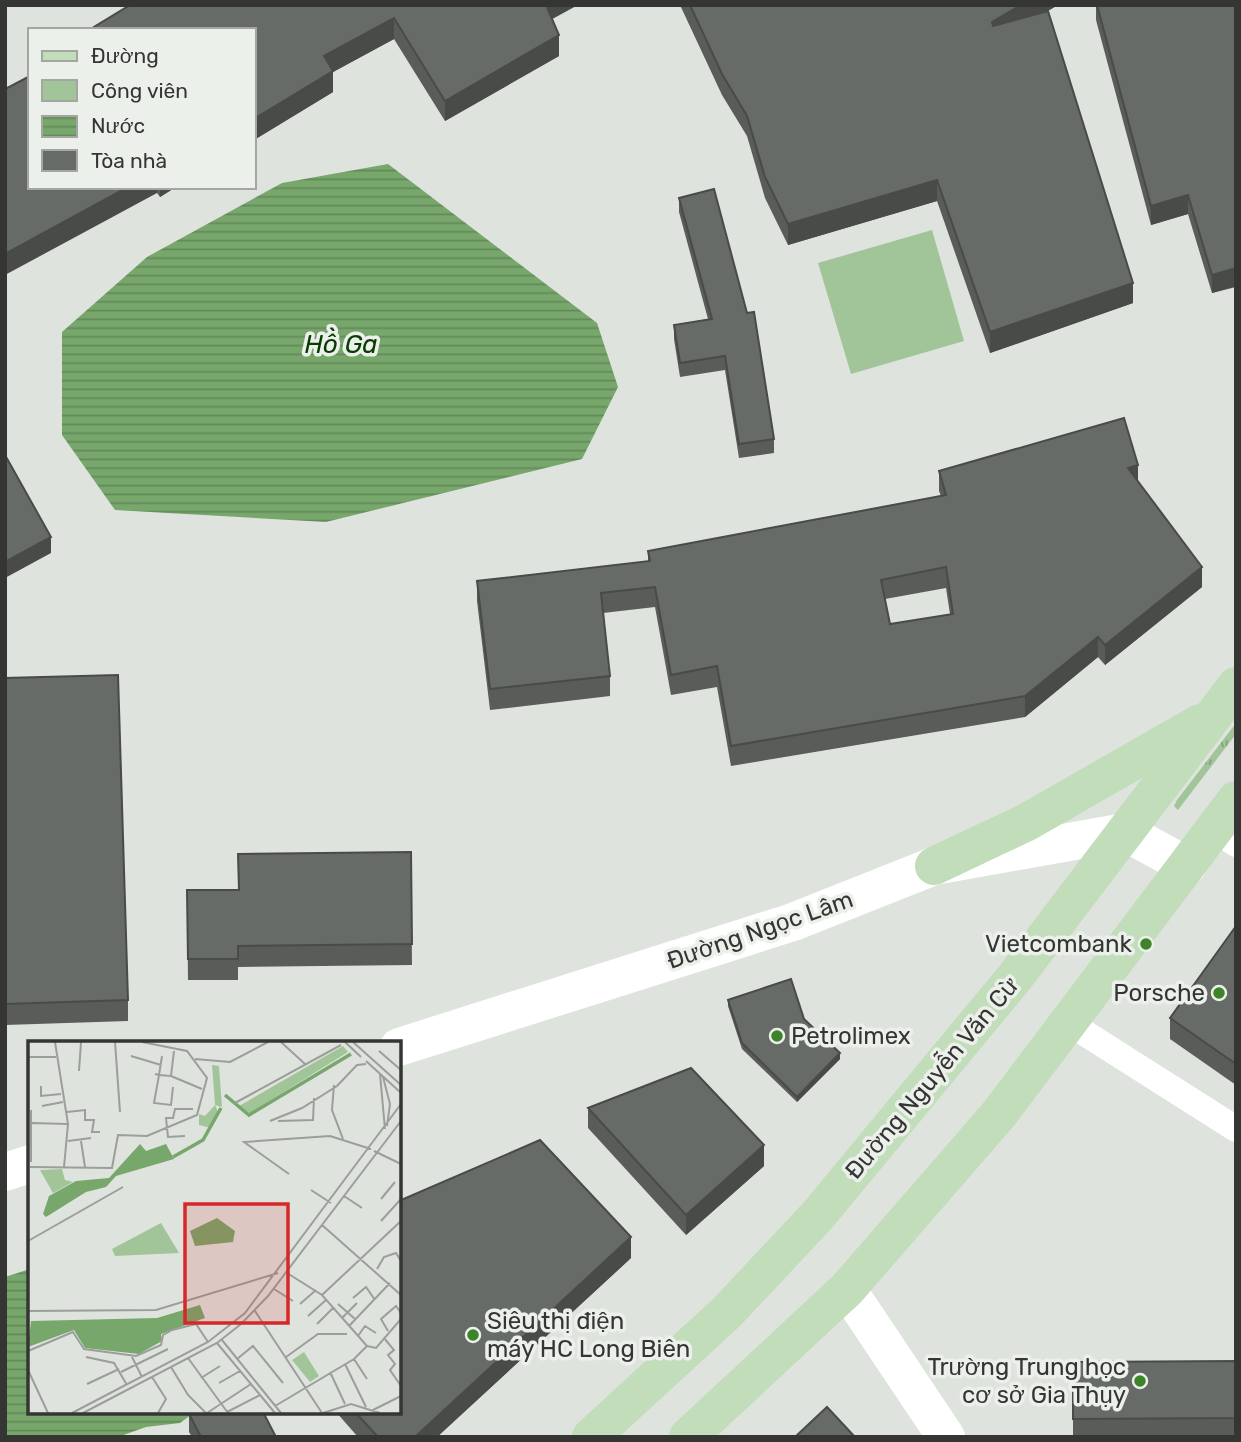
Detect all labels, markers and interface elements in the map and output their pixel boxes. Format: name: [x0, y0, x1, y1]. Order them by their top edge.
legend: [28, 28, 256, 189]
text: Đường: [91, 43, 159, 68]
text: Công viên: [91, 78, 188, 103]
text: Nước: [91, 113, 145, 138]
text: Tòa nhà: [91, 148, 167, 173]
water label: Hồ Ga: [305, 327, 377, 360]
street label: Đường Ngọc Lâm: [663, 885, 857, 975]
place label: Vietcombank: [985, 930, 1133, 958]
marker: Vietcombank: [1138, 936, 1154, 952]
street label: Đường Nguyễn Văn Cừ: [839, 971, 1025, 1185]
place label: Porsche: [1113, 979, 1205, 1007]
marker: Porsche: [1211, 985, 1227, 1001]
place label: Petrolimex: [791, 1022, 911, 1050]
marker: Petrolimex: [769, 1028, 785, 1044]
inset map: [28, 1041, 401, 1414]
place label: Siêu thị điện máy HC Long Biên: [487, 1307, 690, 1363]
marker: Siêu thị điện máy HC Long Biên: [465, 1327, 481, 1343]
place label: Trường Trung học cơ sở Gia Thụy: [928, 1353, 1126, 1409]
marker: Trường Trung học cơ sở Gia Thụy: [1132, 1373, 1148, 1389]

